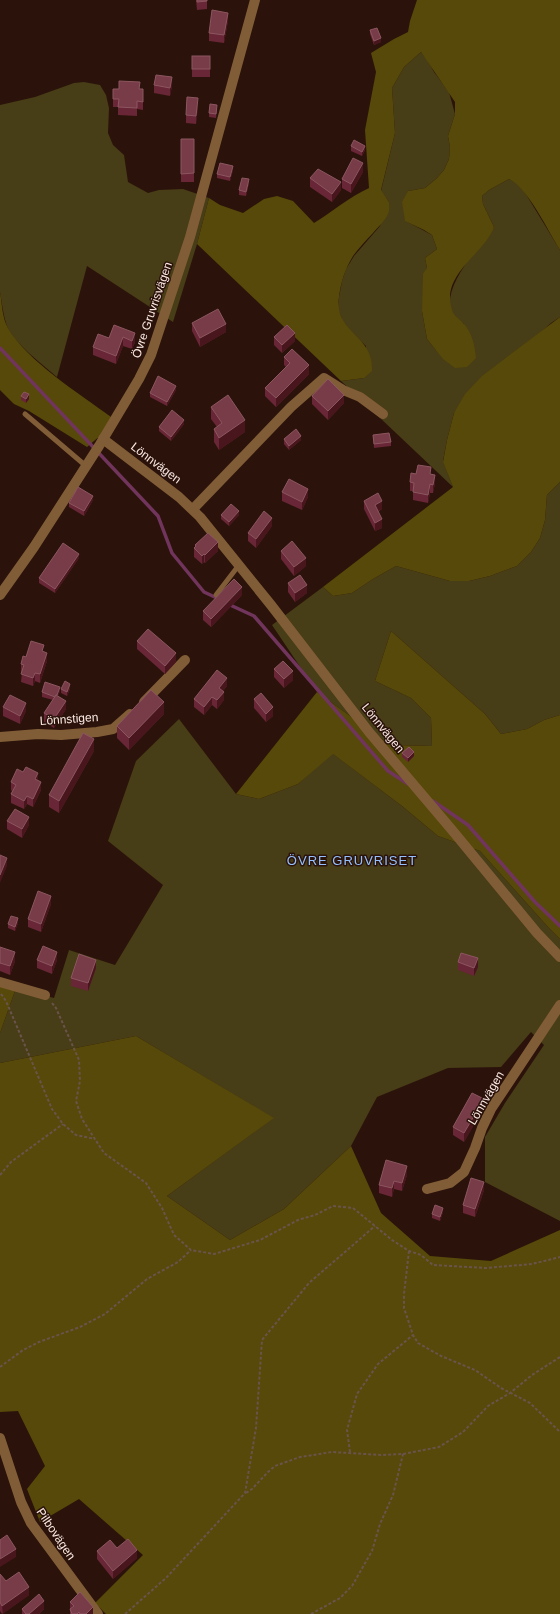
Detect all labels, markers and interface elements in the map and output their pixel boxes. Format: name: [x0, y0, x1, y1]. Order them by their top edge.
street label: Övre Gruvrisvägen: [129, 260, 175, 360]
street label: Lönnvägen: [128, 440, 184, 486]
street label: Lönnvägen: [359, 701, 407, 755]
street label: Lönnstigen: [39, 710, 99, 728]
district label: ÖVRE GRUVRISET: [287, 853, 417, 868]
street label: Lönnvägen: [465, 1069, 507, 1127]
street label: Pilbovägen: [34, 1505, 78, 1563]

